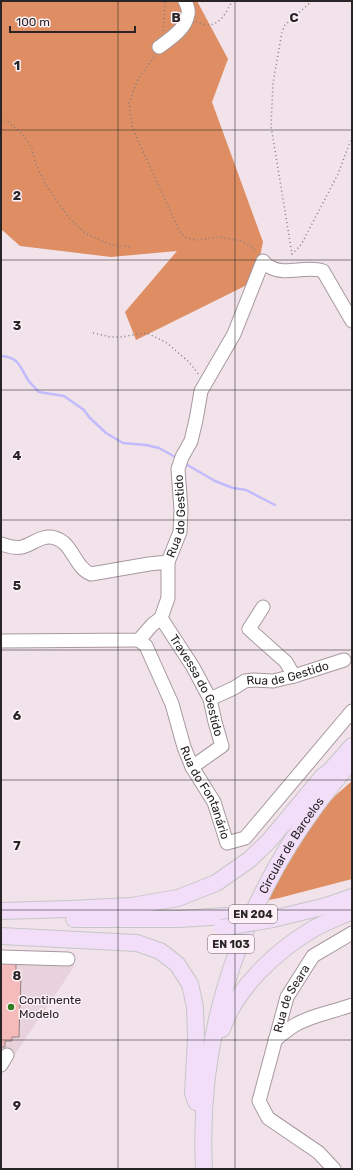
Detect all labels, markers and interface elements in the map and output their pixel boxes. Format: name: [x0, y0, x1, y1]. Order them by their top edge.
scale bar: [10, 8, 135, 34]
text: B: [171, 10, 181, 25]
text: C: [289, 10, 299, 25]
text: 100 m: [16, 15, 50, 29]
text: 1: [14, 58, 20, 73]
text: 2: [13, 188, 21, 203]
text: 3: [13, 318, 22, 333]
text: 4: [13, 448, 22, 463]
street label: Rua do Gestido: [163, 474, 188, 560]
text: 5: [13, 578, 21, 593]
street label: Travessa do Gestido: [167, 632, 226, 738]
street label: Rua de Gestido: [246, 658, 331, 688]
text: 6: [13, 708, 22, 723]
street label: Rua do Fontanário: [177, 744, 232, 841]
street label: Circular de Barcelos: [256, 794, 327, 896]
text: 7: [13, 838, 21, 853]
road number: EN 204: [229, 905, 277, 923]
road number: EN 103: [208, 935, 254, 953]
street label: Rua de Seara: [271, 962, 313, 1034]
text: 8: [13, 968, 22, 983]
place label: Continente Modelo: [19, 993, 82, 1021]
marker: Continente Modelo: [6, 1002, 16, 1012]
text: 9: [13, 1098, 21, 1113]

